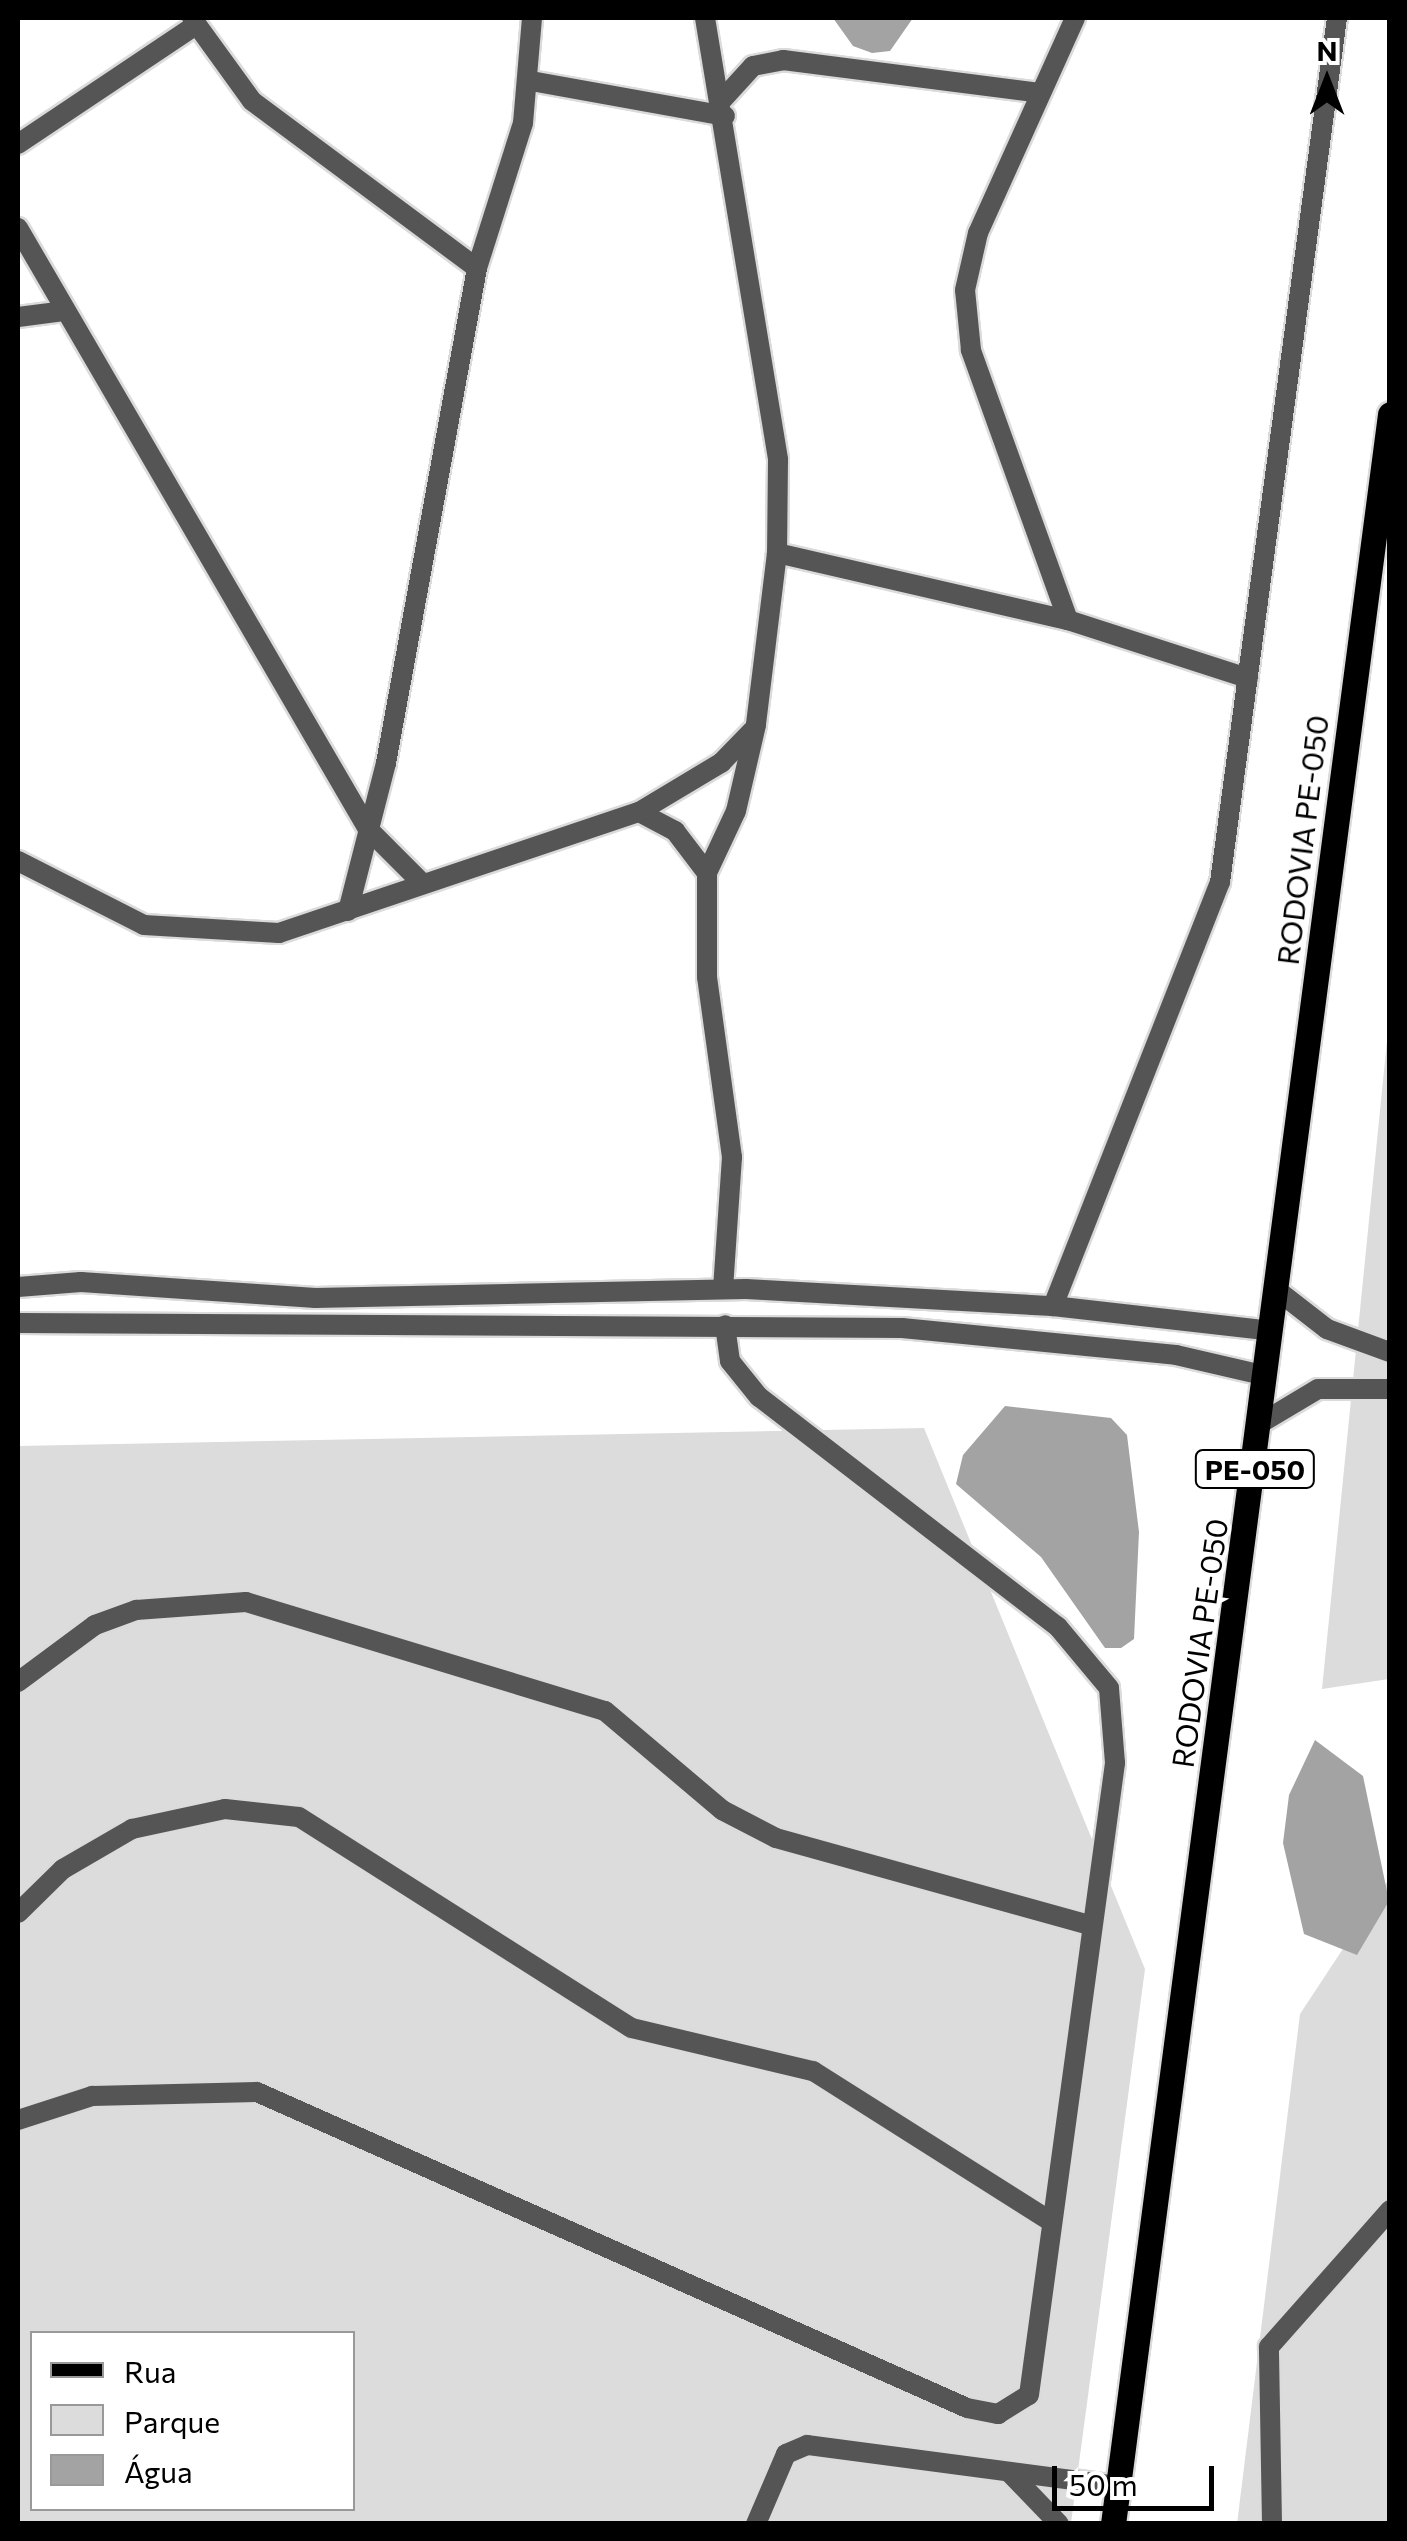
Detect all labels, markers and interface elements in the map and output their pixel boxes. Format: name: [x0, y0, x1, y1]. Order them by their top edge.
north arrow: [1277, 30, 1377, 130]
text: N: [1317, 33, 1338, 67]
street label: RODOVIA PE-050: [1269, 713, 1335, 967]
road number: PE-050: [1192, 1446, 1318, 1492]
street label: RODOVIA PE-050: [1164, 1516, 1234, 1770]
legend: [30, 2331, 355, 2511]
text: Rua: [124, 2352, 176, 2389]
text: Parque: [124, 2402, 220, 2439]
scale bar: [1057, 2446, 1220, 2508]
text: Água: [124, 2452, 193, 2489]
text: 50 m: [1069, 2465, 1138, 2502]

